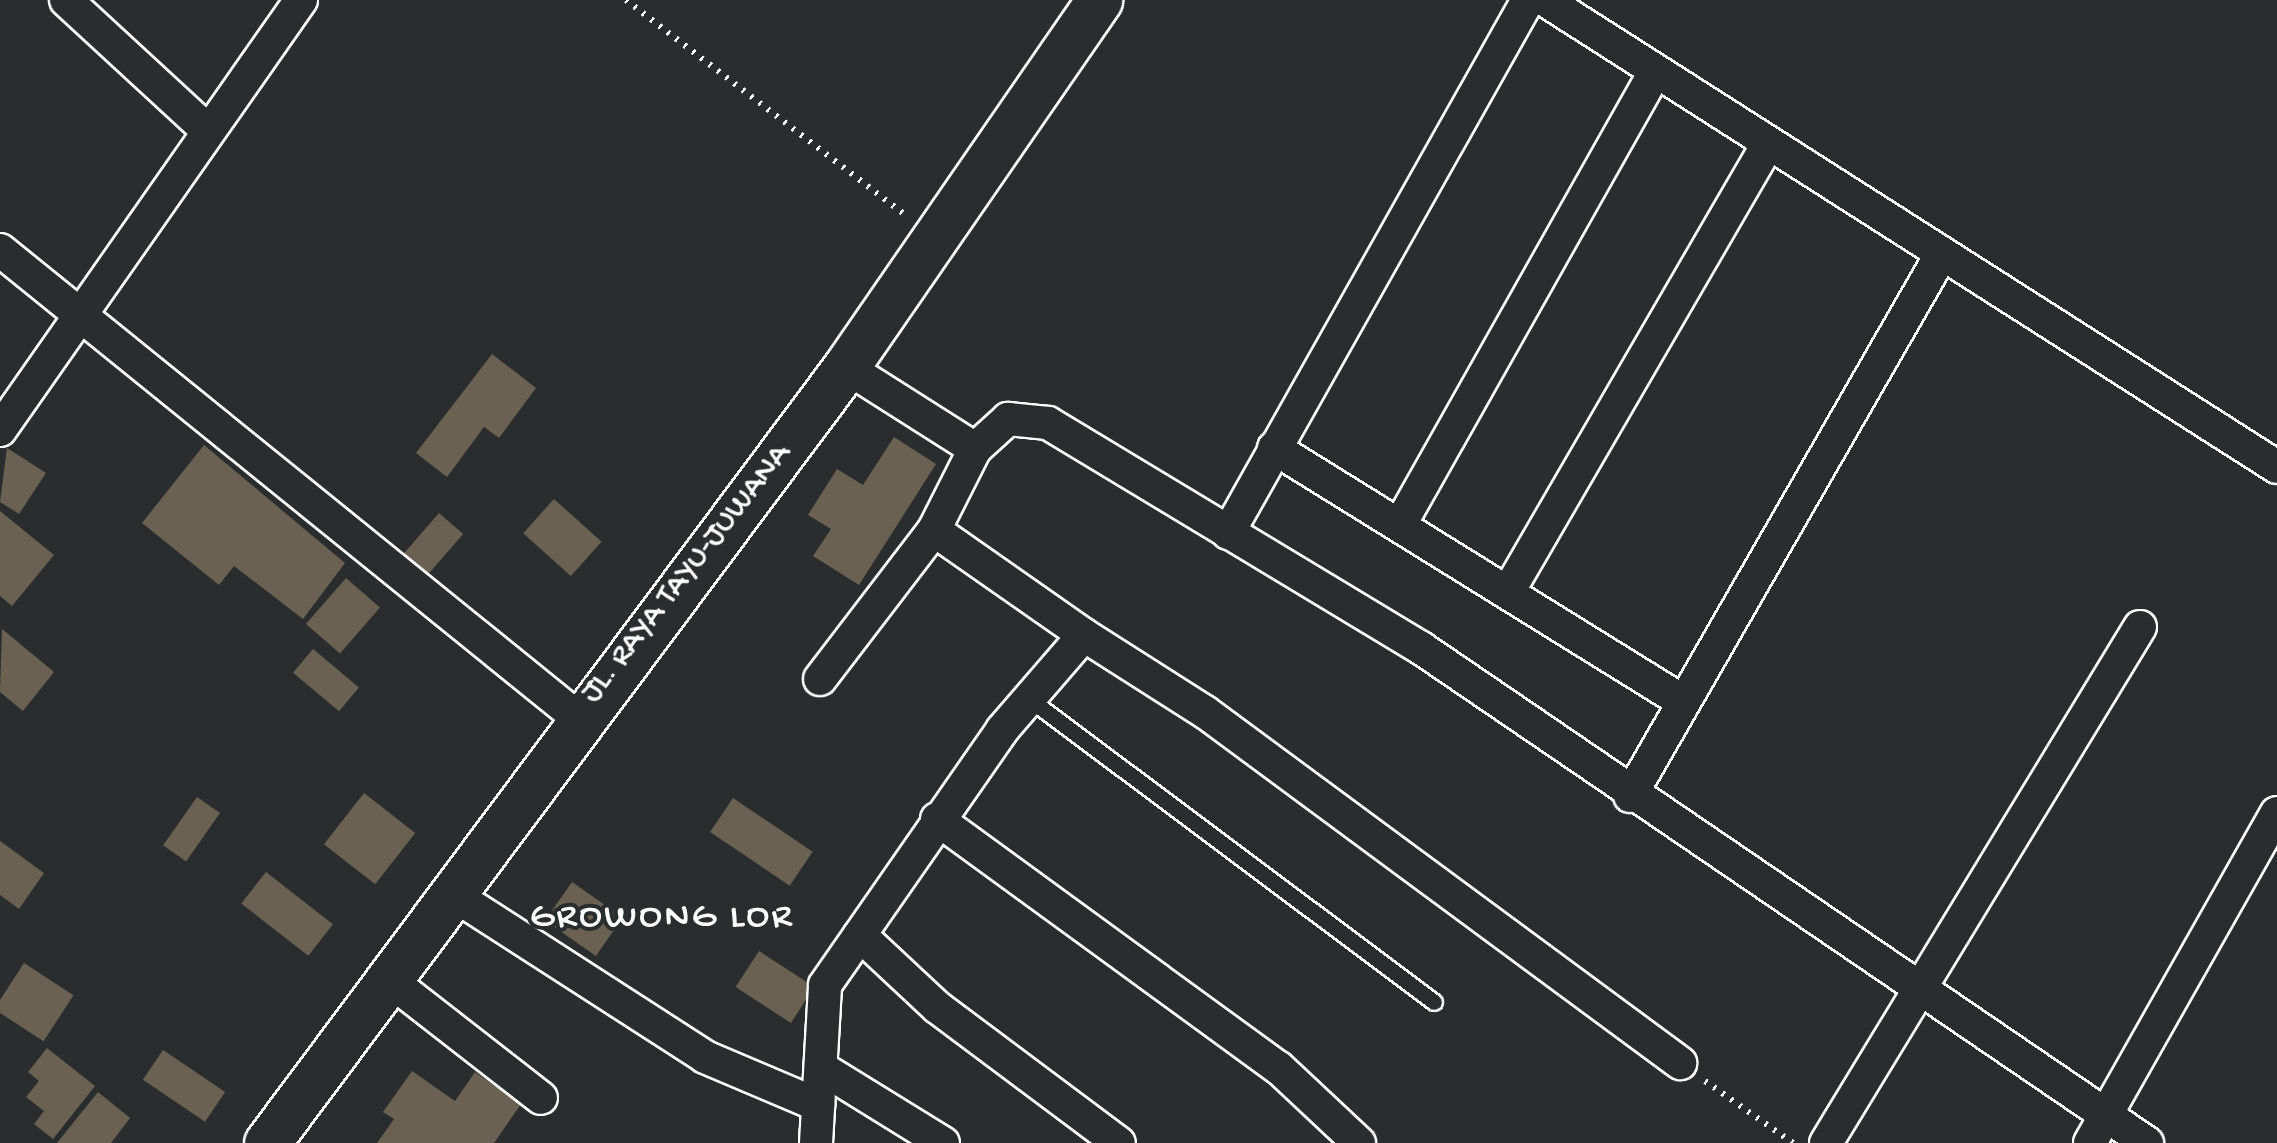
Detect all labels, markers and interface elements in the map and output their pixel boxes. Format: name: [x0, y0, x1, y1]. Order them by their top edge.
street label: JL. RAYA TAYU-JUWANA: [574, 436, 800, 712]
district label: GROWONG LOR: [530, 896, 794, 942]

